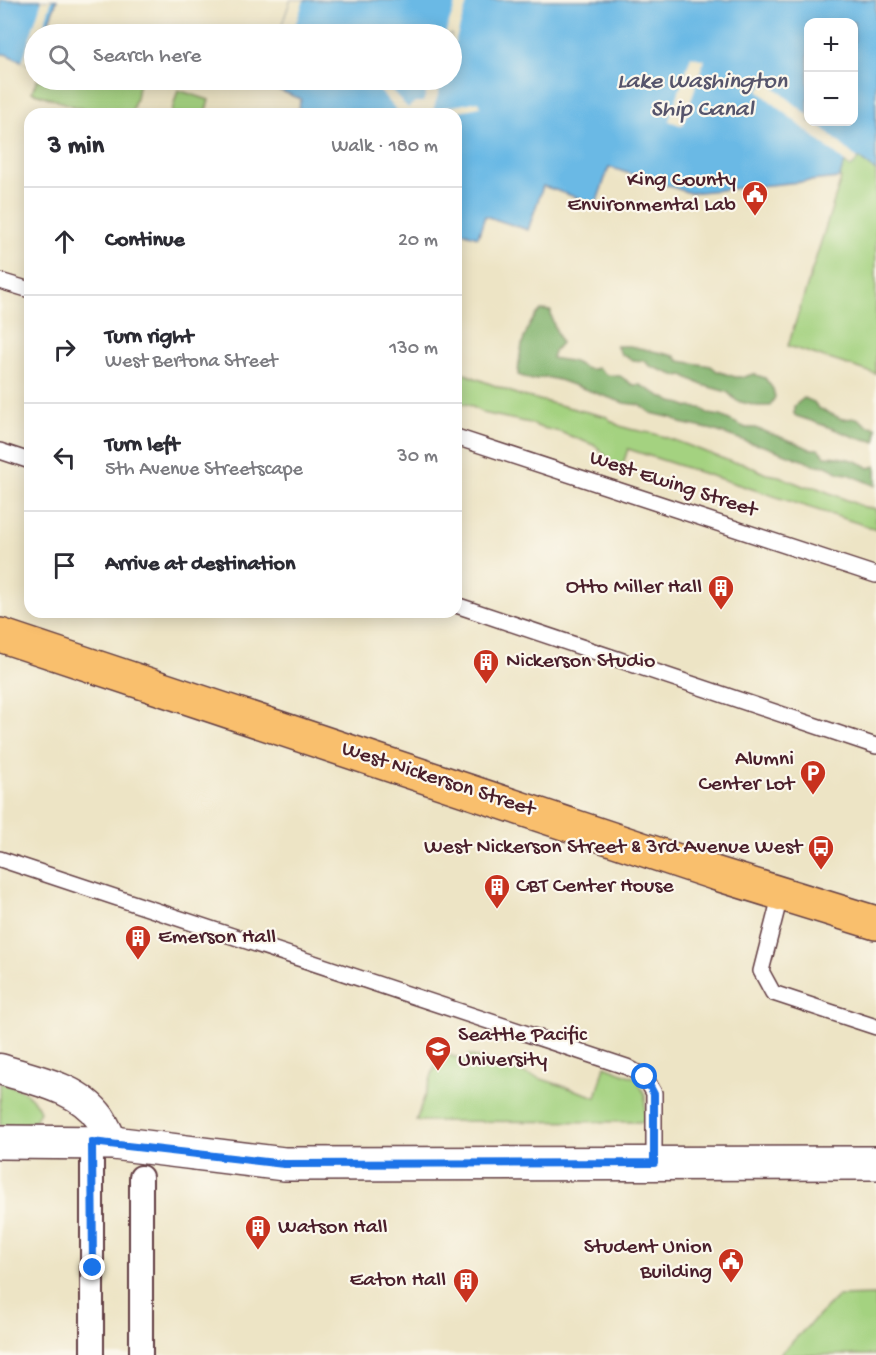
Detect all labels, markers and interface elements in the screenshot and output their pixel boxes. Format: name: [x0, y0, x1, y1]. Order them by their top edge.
map controls: [804, 18, 858, 126]
button: +: [804, 18, 858, 72]
search box: [24, 24, 462, 90]
icon: search: [45, 41, 78, 74]
text: Search here: [93, 44, 201, 70]
water label: Lake Washington Ship Canal: [617, 68, 788, 125]
button: −: [804, 72, 858, 126]
text: 3 min: [48, 132, 104, 163]
text: Walk · 180 m: [331, 136, 438, 159]
place label: King County Environmental Lab: [567, 168, 736, 219]
public building icon: King County Environmental Lab: [740, 179, 770, 217]
icon: ahead: [48, 225, 81, 258]
text: Continue: [105, 228, 185, 254]
text: 20 m: [398, 230, 438, 253]
text: Turn right: [105, 325, 193, 351]
icon: right: [48, 333, 81, 366]
text: 130 m: [389, 338, 438, 361]
text: West Bertona Street: [105, 351, 277, 374]
text: Turn left: [105, 433, 179, 459]
icon: left: [48, 441, 81, 474]
text: 30 m: [397, 446, 438, 469]
street label: West Ewing Street: [586, 446, 762, 525]
text: 5th Avenue Streetscape: [105, 459, 303, 482]
icon: arrive: [48, 549, 81, 582]
text: Arrive at destination: [105, 552, 295, 578]
building icon: Otto Miller Hall: [706, 573, 736, 611]
place label: Otto Miller Hall: [566, 575, 702, 601]
building icon: Nickerson Studio: [471, 647, 501, 685]
place label: Nickerson Studio: [506, 649, 655, 675]
street label: West Nickerson Street: [338, 736, 540, 824]
place label: Alumni Center Lot: [698, 747, 796, 798]
parking icon: Alumni Center Lot: [798, 758, 828, 796]
bus stop icon: West Nickerson Street & 3rd Avenue West: [806, 833, 836, 871]
place label: West Nickerson Street & 3rd Avenue West: [424, 835, 804, 861]
building icon: CBT Center House: [482, 872, 512, 910]
place label: CBT Center House: [516, 874, 674, 900]
building icon: Emerson Hall: [123, 923, 153, 961]
place label: Emerson Hall: [158, 925, 276, 951]
place label: Seattle Pacific University: [458, 1023, 588, 1074]
school or university icon: Seattle Pacific University: [423, 1034, 453, 1072]
route start: [631, 1063, 657, 1089]
building icon: Watson Hall: [243, 1213, 273, 1251]
place label: Watson Hall: [278, 1215, 388, 1241]
place label: Student Union Building: [584, 1235, 713, 1286]
public building icon: Student Union Building: [716, 1246, 746, 1284]
route end: [79, 1254, 105, 1280]
building icon: Eaton Hall: [451, 1266, 481, 1304]
place label: Eaton Hall: [350, 1268, 446, 1294]

